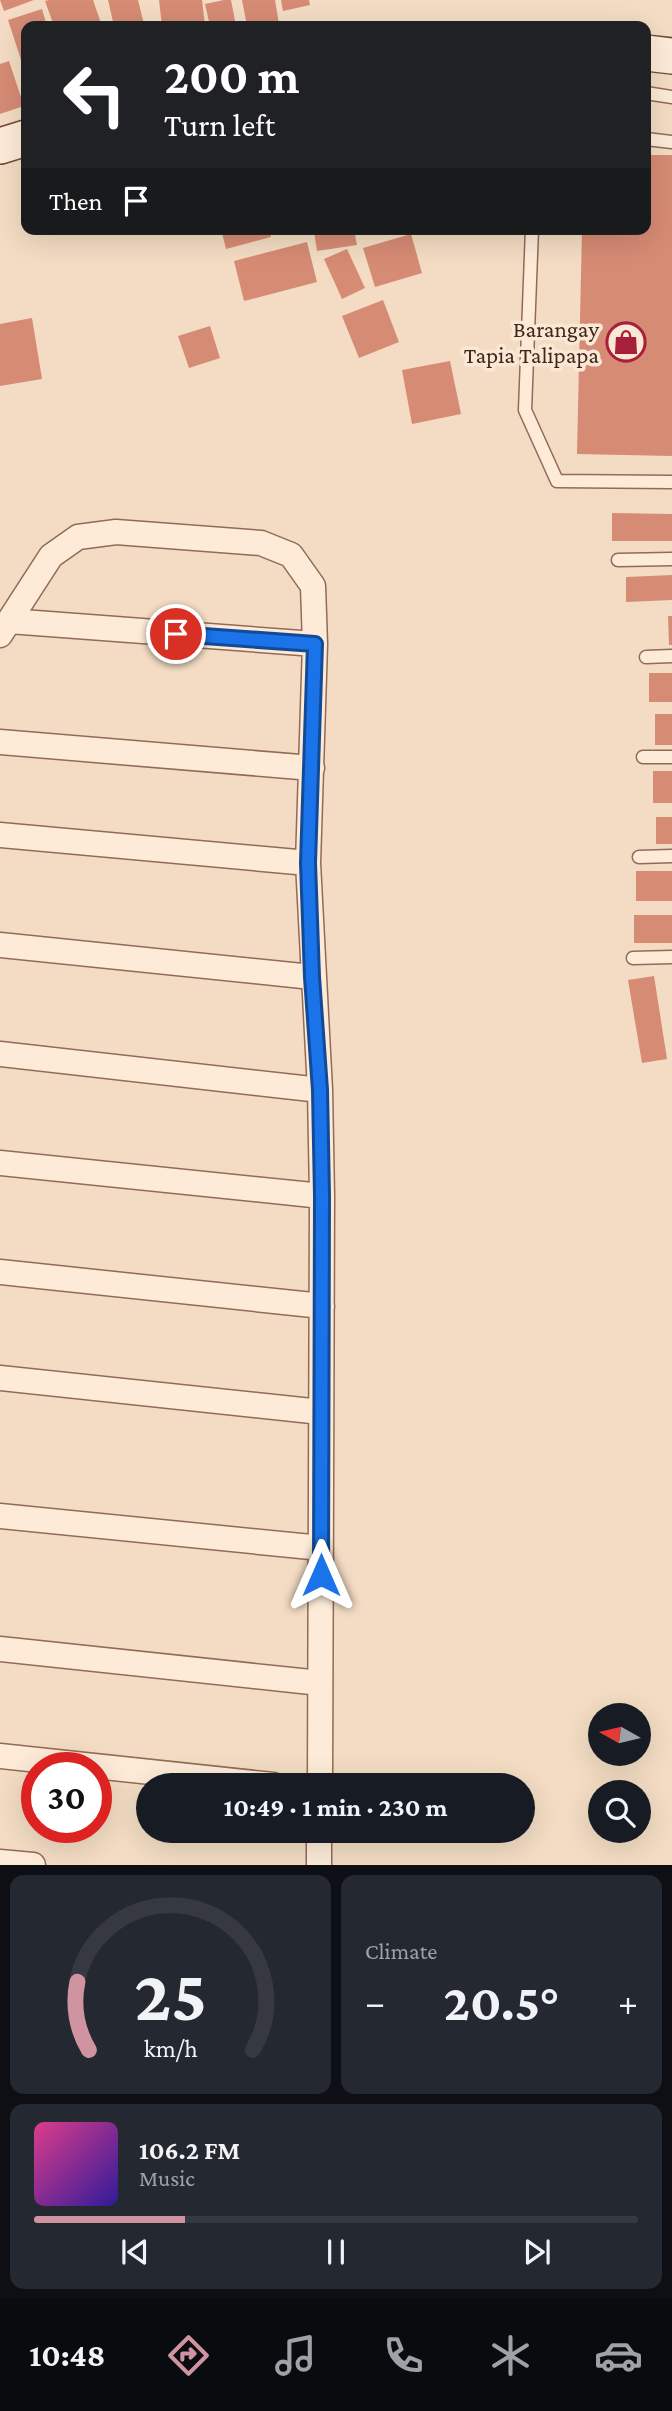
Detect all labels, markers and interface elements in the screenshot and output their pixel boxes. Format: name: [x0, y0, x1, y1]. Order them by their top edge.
icon: left: [49, 49, 140, 140]
text: 200 m: [164, 49, 299, 104]
text: Turn left: [164, 107, 275, 143]
icon: arrive: [117, 182, 155, 220]
text: Then: [49, 187, 103, 216]
place label: Barangay Tapia Talipapa: [464, 316, 599, 368]
shop icon: Barangay Tapia Talipapa: [605, 321, 647, 363]
pin: [146, 604, 206, 664]
icon: arrive: [157, 615, 195, 653]
position arrow: [284, 1538, 358, 1612]
north arrow: [588, 1703, 651, 1766]
map controls: [588, 1703, 651, 1843]
speed limit sign: 30: [21, 1752, 112, 1843]
button: search: [588, 1780, 651, 1843]
text: 10:49 · 1 min · 230 m: [224, 1793, 447, 1822]
text: Climate: [365, 1938, 437, 1964]
text: 25: [134, 1956, 207, 2037]
text: 20.5°: [444, 1973, 559, 2031]
text: −: [365, 1981, 385, 2023]
text: +: [618, 1981, 638, 2023]
text: km/h: [144, 2035, 197, 2062]
text: 106.2 FM: [139, 2136, 240, 2165]
text: Music: [139, 2165, 195, 2191]
icon: previous: [116, 2233, 154, 2271]
icon: pause: [317, 2233, 355, 2271]
icon: next: [518, 2233, 556, 2271]
icon: directions: [164, 2331, 213, 2380]
icon: music: [271, 2331, 320, 2380]
icon: phone: [379, 2331, 428, 2380]
icon: climate: [486, 2331, 535, 2380]
icon: car: [594, 2331, 643, 2380]
text: 10:48: [29, 2337, 105, 2373]

